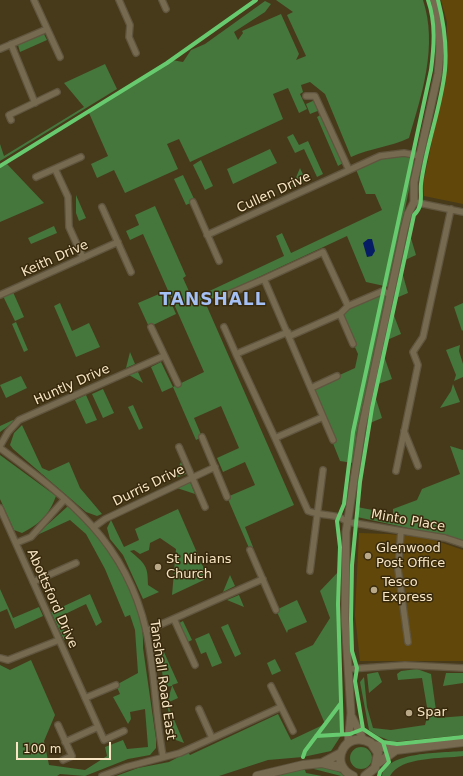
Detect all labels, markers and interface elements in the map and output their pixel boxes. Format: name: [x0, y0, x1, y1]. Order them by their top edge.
street label: Cullen Drive: [235, 169, 313, 217]
street label: Keith Drive: [19, 237, 91, 281]
district label: TANSHALL: [160, 291, 266, 311]
street label: Huntly Drive: [32, 361, 112, 409]
street label: Durris Drive: [111, 462, 187, 510]
street label: Minto Place: [370, 507, 446, 535]
place label: Glenwood Post Office: [376, 541, 445, 572]
street label: Abottsford Drive: [23, 547, 81, 651]
marker: Glenwood Post Office: [363, 551, 373, 561]
place label: St Ninians Church: [166, 552, 232, 583]
marker: St Ninians Church: [153, 562, 163, 572]
place label: Tesco Express: [382, 575, 433, 606]
marker: Tesco Express: [369, 585, 379, 595]
street label: Tanshall Road East: [146, 619, 178, 741]
place label: Spar: [417, 705, 447, 721]
marker: Spar: [404, 708, 414, 718]
scale bar: [18, 734, 113, 760]
text: 100 m: [23, 742, 61, 756]

